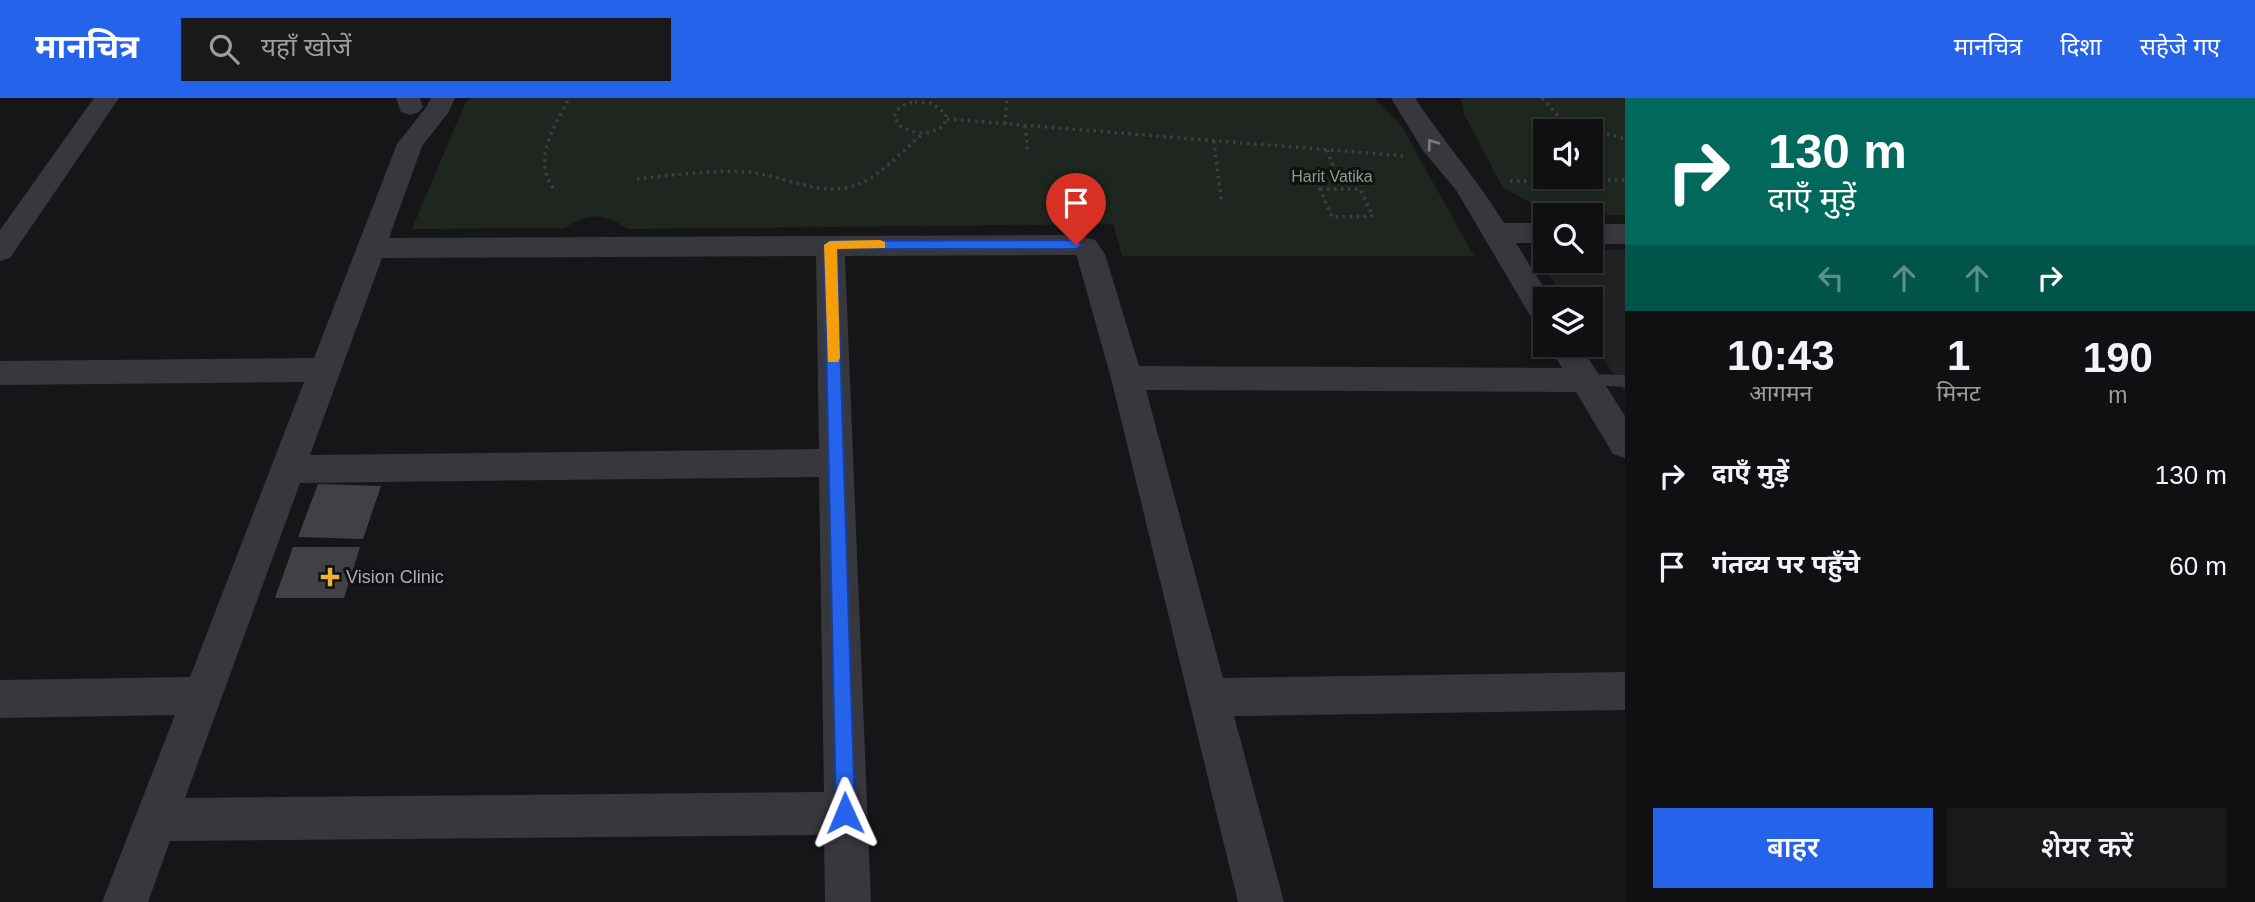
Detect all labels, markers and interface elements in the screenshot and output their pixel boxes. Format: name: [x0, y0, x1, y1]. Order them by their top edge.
search box: [181, 18, 671, 81]
text: मानचित्र: [35, 28, 139, 65]
icon: search: [205, 30, 243, 68]
text: यहाँ खोजें: [261, 32, 351, 62]
text: मानचित्र: [1954, 33, 2022, 60]
text: दिशा: [2060, 33, 2102, 60]
text: सहेजे गए: [2140, 33, 2220, 60]
map controls: [1533, 119, 1603, 357]
button: sound: [1533, 119, 1603, 189]
text: 130 m: [1768, 124, 1907, 178]
icon: right: [1653, 126, 1744, 217]
one-way arrow: [1428, 139, 1441, 152]
park label: Harit Vatika: [1291, 168, 1373, 185]
pin: [1046, 173, 1106, 245]
text: दाएँ मुड़ें: [1768, 181, 1856, 217]
icon: arrive: [1057, 184, 1095, 222]
button: search: [1533, 203, 1603, 273]
icon: left: [1812, 259, 1850, 297]
icon: ahead: [1885, 259, 1923, 297]
icon: ahead: [1958, 259, 1996, 297]
icon: right: [2031, 259, 2069, 297]
button: layers: [1533, 287, 1603, 357]
text: 10:43: [1727, 332, 1835, 379]
text: 1: [1947, 332, 1970, 379]
text: 190: [2083, 334, 2153, 381]
text: आगमन: [1749, 380, 1812, 406]
text: मिनट: [1937, 380, 1981, 406]
text: m: [2108, 382, 2127, 408]
icon: right: [1653, 457, 1691, 495]
text: दाएँ मुड़ें: [1712, 458, 1789, 488]
text: 130 m: [2155, 460, 2227, 490]
icon: arrive: [1653, 548, 1691, 586]
text: गंतव्य पर पहुँचे: [1712, 549, 1860, 579]
text: 60 m: [2169, 551, 2227, 581]
marker: Vision Clinic: [320, 567, 340, 587]
place label: Vision Clinic: [346, 567, 444, 587]
position arrow: [808, 776, 882, 850]
button: बाहर: [1653, 808, 1933, 888]
button: शेयर करें: [1947, 808, 2227, 888]

